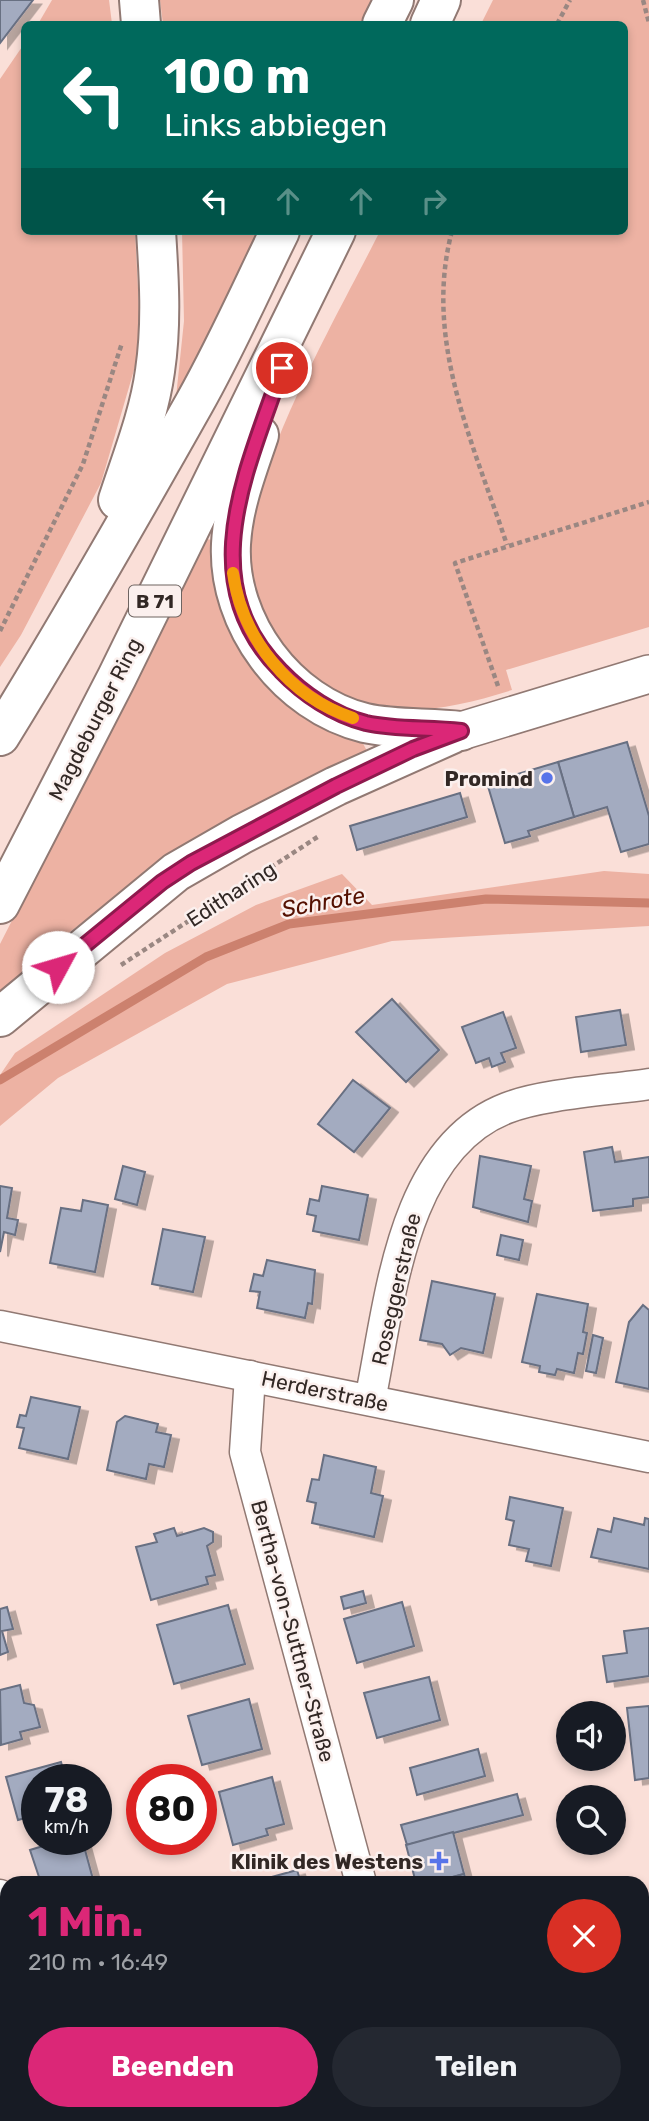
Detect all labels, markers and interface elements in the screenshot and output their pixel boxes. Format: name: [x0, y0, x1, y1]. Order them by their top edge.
text: 100 m: [164, 47, 310, 105]
icon: left: [49, 49, 140, 140]
text: Links abbiegen: [164, 106, 387, 144]
icon: left: [196, 182, 234, 220]
icon: ahead: [269, 182, 307, 220]
icon: ahead: [342, 182, 380, 220]
icon: right: [415, 182, 453, 220]
pin: [252, 338, 312, 398]
icon: arrive: [263, 349, 301, 387]
road number: B 71: [129, 586, 181, 616]
street label: Magdeburger Ring: [43, 634, 147, 804]
place label: Promind: [445, 766, 533, 791]
marker: Promind: [539, 770, 555, 786]
street label: Editharing: [182, 856, 280, 932]
water label: Schrote: [279, 881, 367, 923]
position arrow: [21, 930, 95, 1004]
street label: Roseggerstraße: [366, 1210, 426, 1368]
street label: Herderstraße: [259, 1365, 391, 1417]
street label: Bertha-von-Suttner-Straße: [246, 1497, 340, 1765]
map controls: [556, 1701, 626, 1855]
button: sound: [556, 1701, 626, 1771]
speed limit sign: 80: [126, 1764, 217, 1855]
text: 78: [45, 1779, 88, 1821]
button: search: [556, 1785, 626, 1855]
text: km/h: [44, 1816, 89, 1838]
place label: Klinik des Westens: [231, 1849, 423, 1874]
marker: Klinik des Westens: [429, 1851, 449, 1871]
text: 1 Min.: [28, 1897, 144, 1947]
button: close: [547, 1899, 621, 1973]
text: 210 m · 16:49: [28, 1948, 168, 1976]
button: Beenden: [28, 2027, 318, 2107]
button: Teilen: [332, 2027, 621, 2107]

